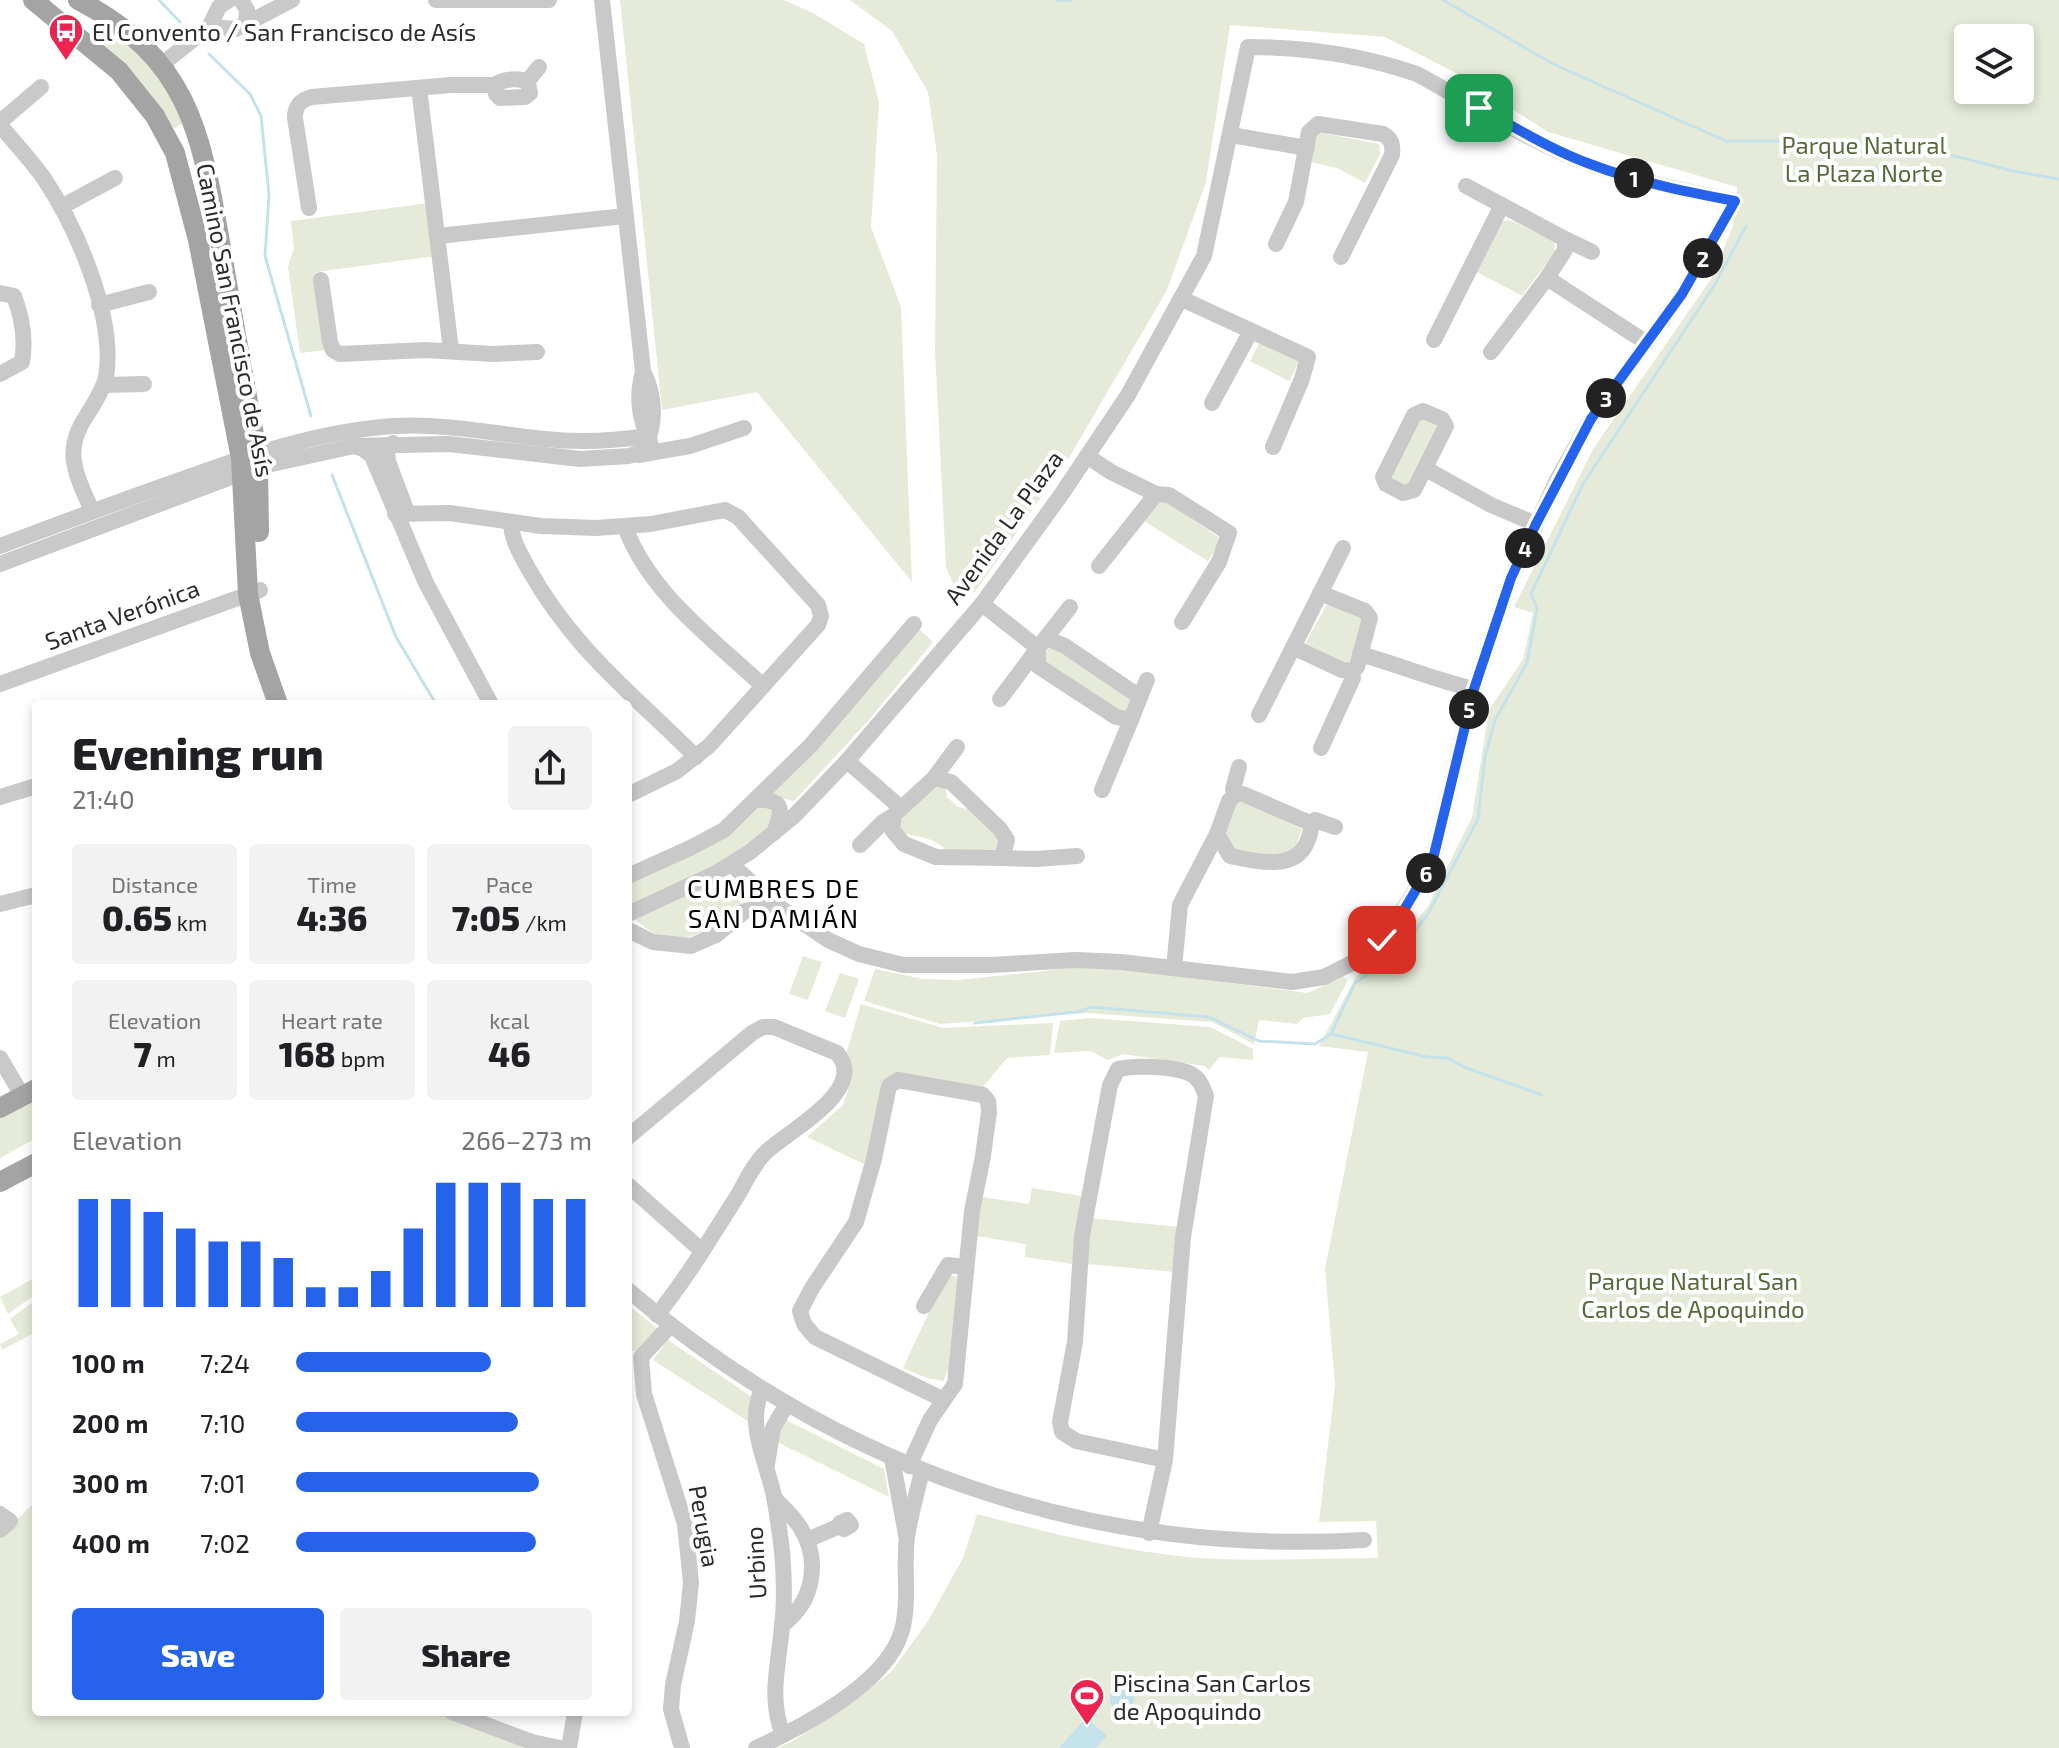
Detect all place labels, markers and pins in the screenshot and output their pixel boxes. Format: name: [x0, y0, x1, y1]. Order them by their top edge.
bus stop icon: El Convento / San Francisco de Asís: [47, 12, 85, 62]
place label: El Convento / San Francisco de Asís: [92, 17, 476, 46]
pin: [1445, 74, 1513, 142]
pin: 1: [1614, 158, 1654, 198]
pin: 2: [1683, 238, 1723, 278]
pin: 3: [1586, 378, 1626, 418]
pin: 4: [1505, 528, 1545, 568]
pin: 5: [1449, 689, 1489, 729]
pin: 6: [1406, 853, 1446, 893]
pin: [1348, 906, 1416, 974]
place label: Piscina San Carlos de Apoquindo: [1113, 1668, 1311, 1725]
sports icon: Piscina San Carlos de Apoquindo: [1068, 1677, 1106, 1727]

